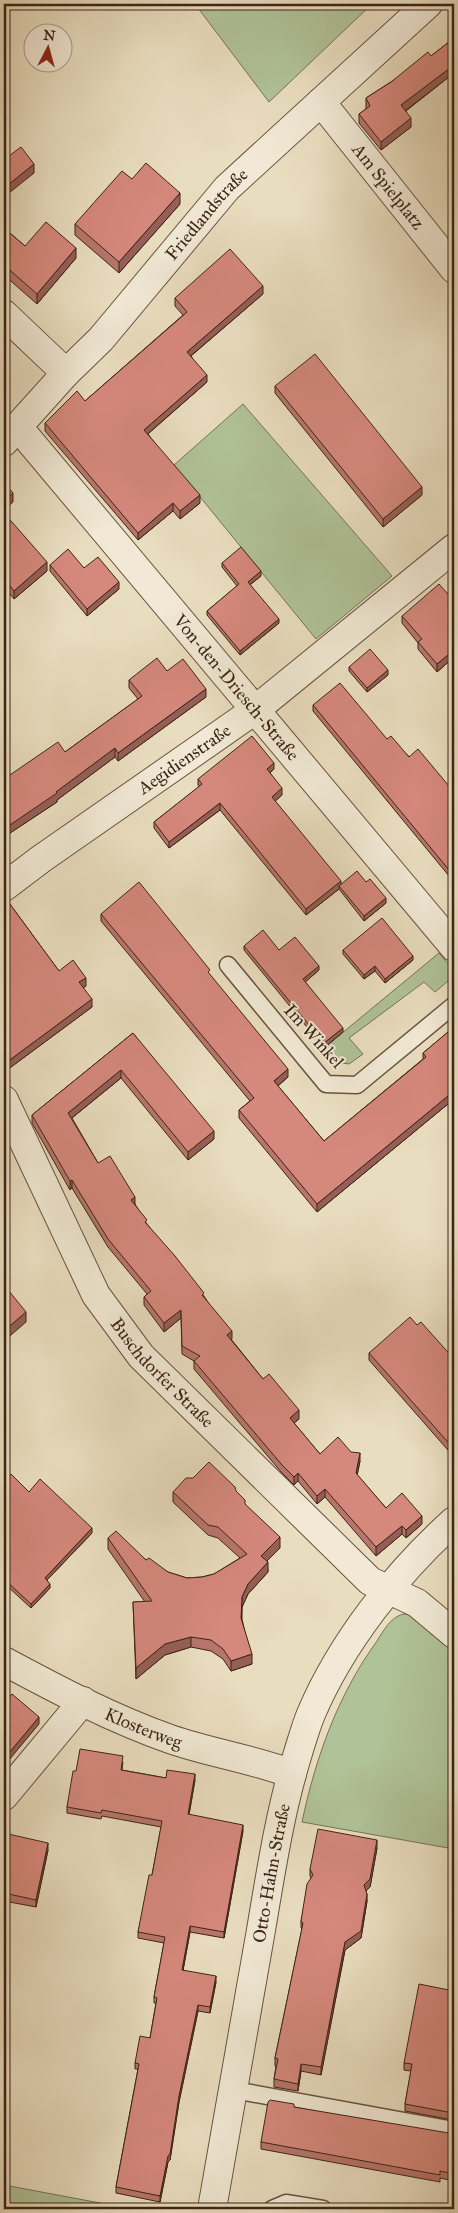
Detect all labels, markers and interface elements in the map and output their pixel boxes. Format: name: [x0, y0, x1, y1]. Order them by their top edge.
north arrow: [22, 22, 72, 72]
text: N: [43, 26, 56, 45]
street label: Am Spielplatz: [347, 138, 429, 234]
street label: Friedlandstraße: [160, 164, 252, 265]
street label: Von-den-Driesch-Straße: [168, 609, 304, 765]
street label: Aegidienstraße: [133, 719, 235, 800]
street label: Im Winkel: [279, 999, 349, 1073]
street label: Buschdorfer Straße: [106, 1313, 219, 1432]
street label: Klosterweg: [101, 1703, 186, 1754]
street label: Otto-Hahn-Straße: [248, 1801, 295, 1945]

